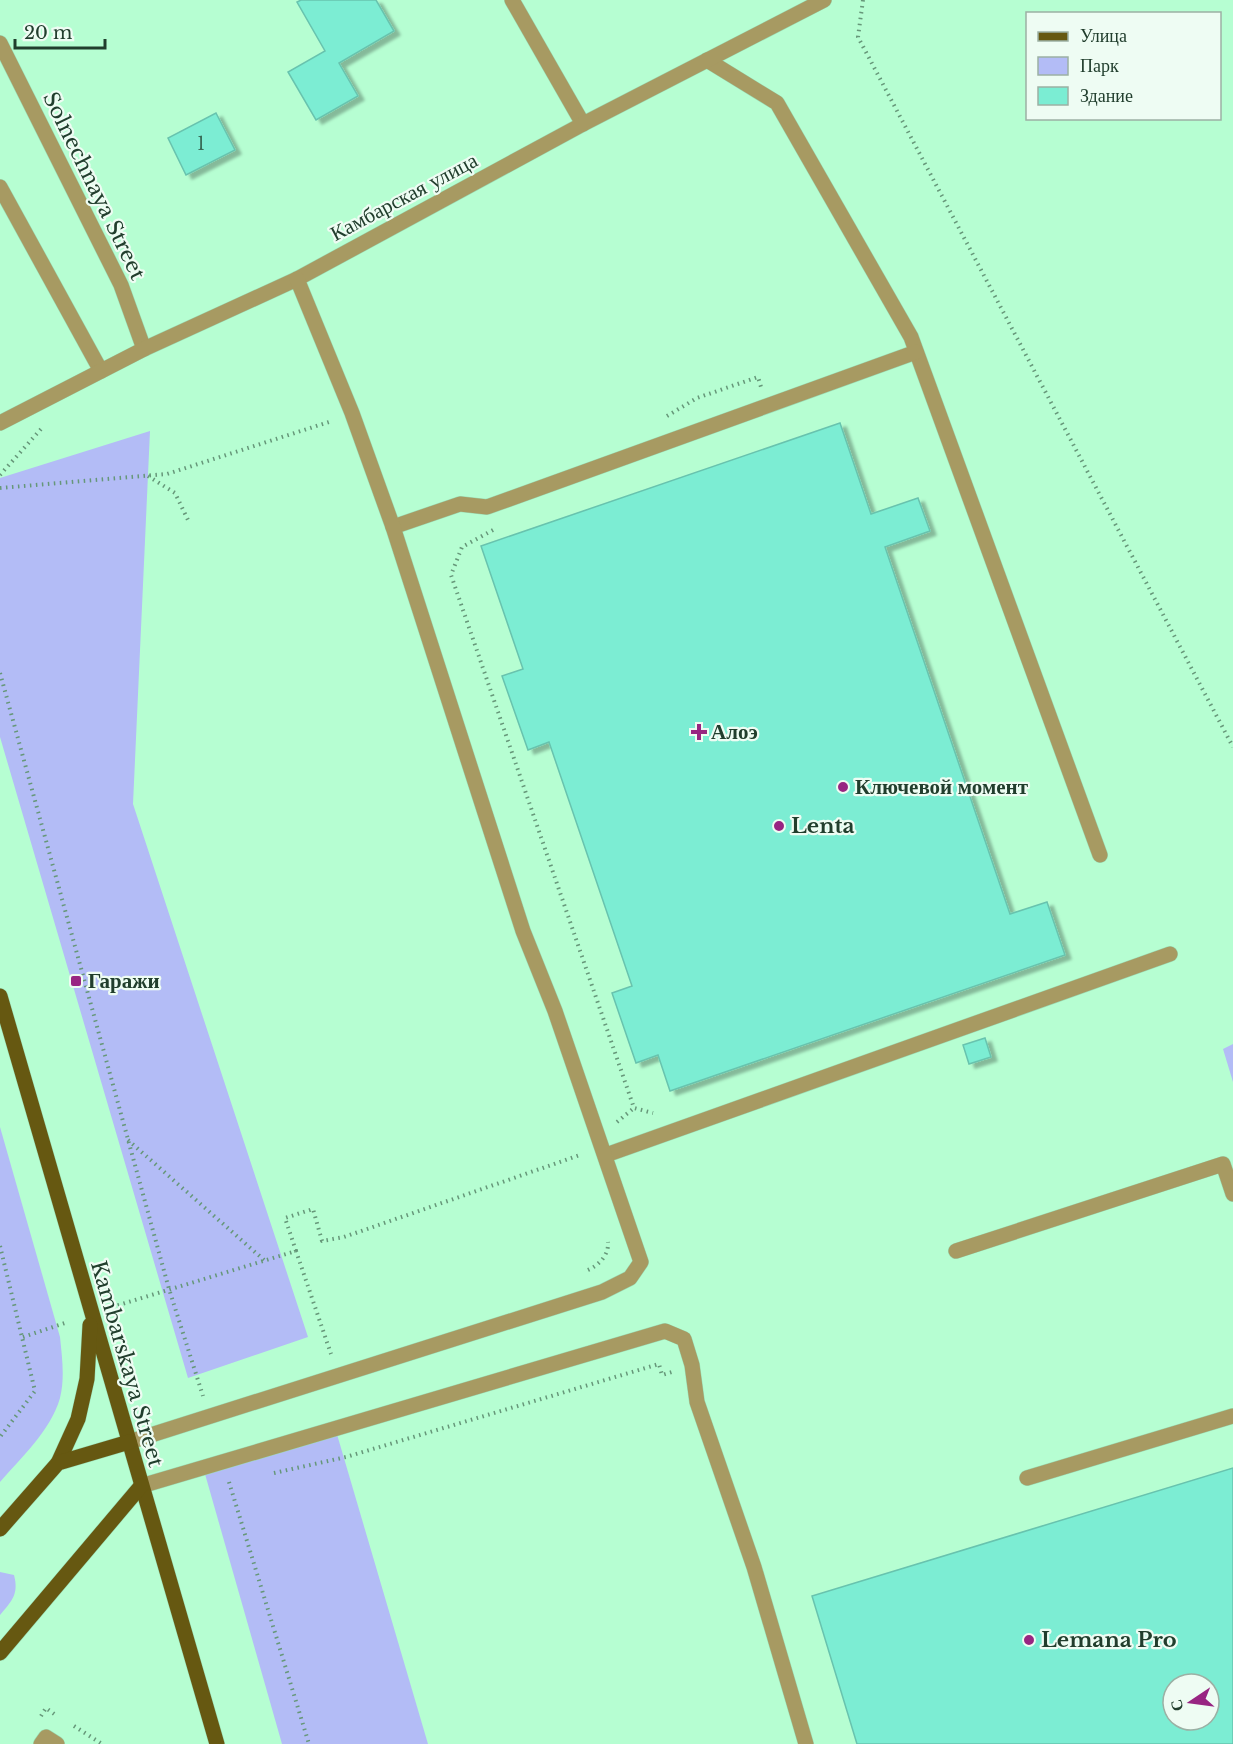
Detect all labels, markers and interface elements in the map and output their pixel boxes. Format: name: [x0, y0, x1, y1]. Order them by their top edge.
scale bar: [15, 12, 105, 50]
legend: [1026, 12, 1221, 120]
text: 20 m: [24, 22, 72, 44]
text: Улица: [1080, 25, 1127, 47]
text: Парк: [1080, 55, 1119, 77]
text: Здание: [1080, 85, 1133, 107]
street label: Solnechnaya Street: [37, 88, 151, 284]
house number: 1: [197, 133, 205, 155]
street label: Камбарская улица: [326, 147, 483, 247]
place label: Алоэ: [711, 719, 758, 745]
marker: Алоэ: [692, 725, 706, 739]
place label: Ключевой момент: [855, 774, 1029, 800]
marker: Ключевой момент: [836, 780, 850, 794]
place label: Lenta: [791, 813, 854, 839]
marker: Lenta: [772, 819, 786, 833]
place label: Гаражи: [88, 968, 160, 994]
marker: Гаражи: [69, 974, 83, 988]
street label: Kambarskaya Street: [85, 1258, 169, 1470]
place label: Lemana Pro: [1041, 1627, 1177, 1653]
marker: Lemana Pro: [1022, 1633, 1036, 1647]
north arrow: [1161, 1672, 1221, 1732]
text: С: [1165, 1697, 1187, 1713]

